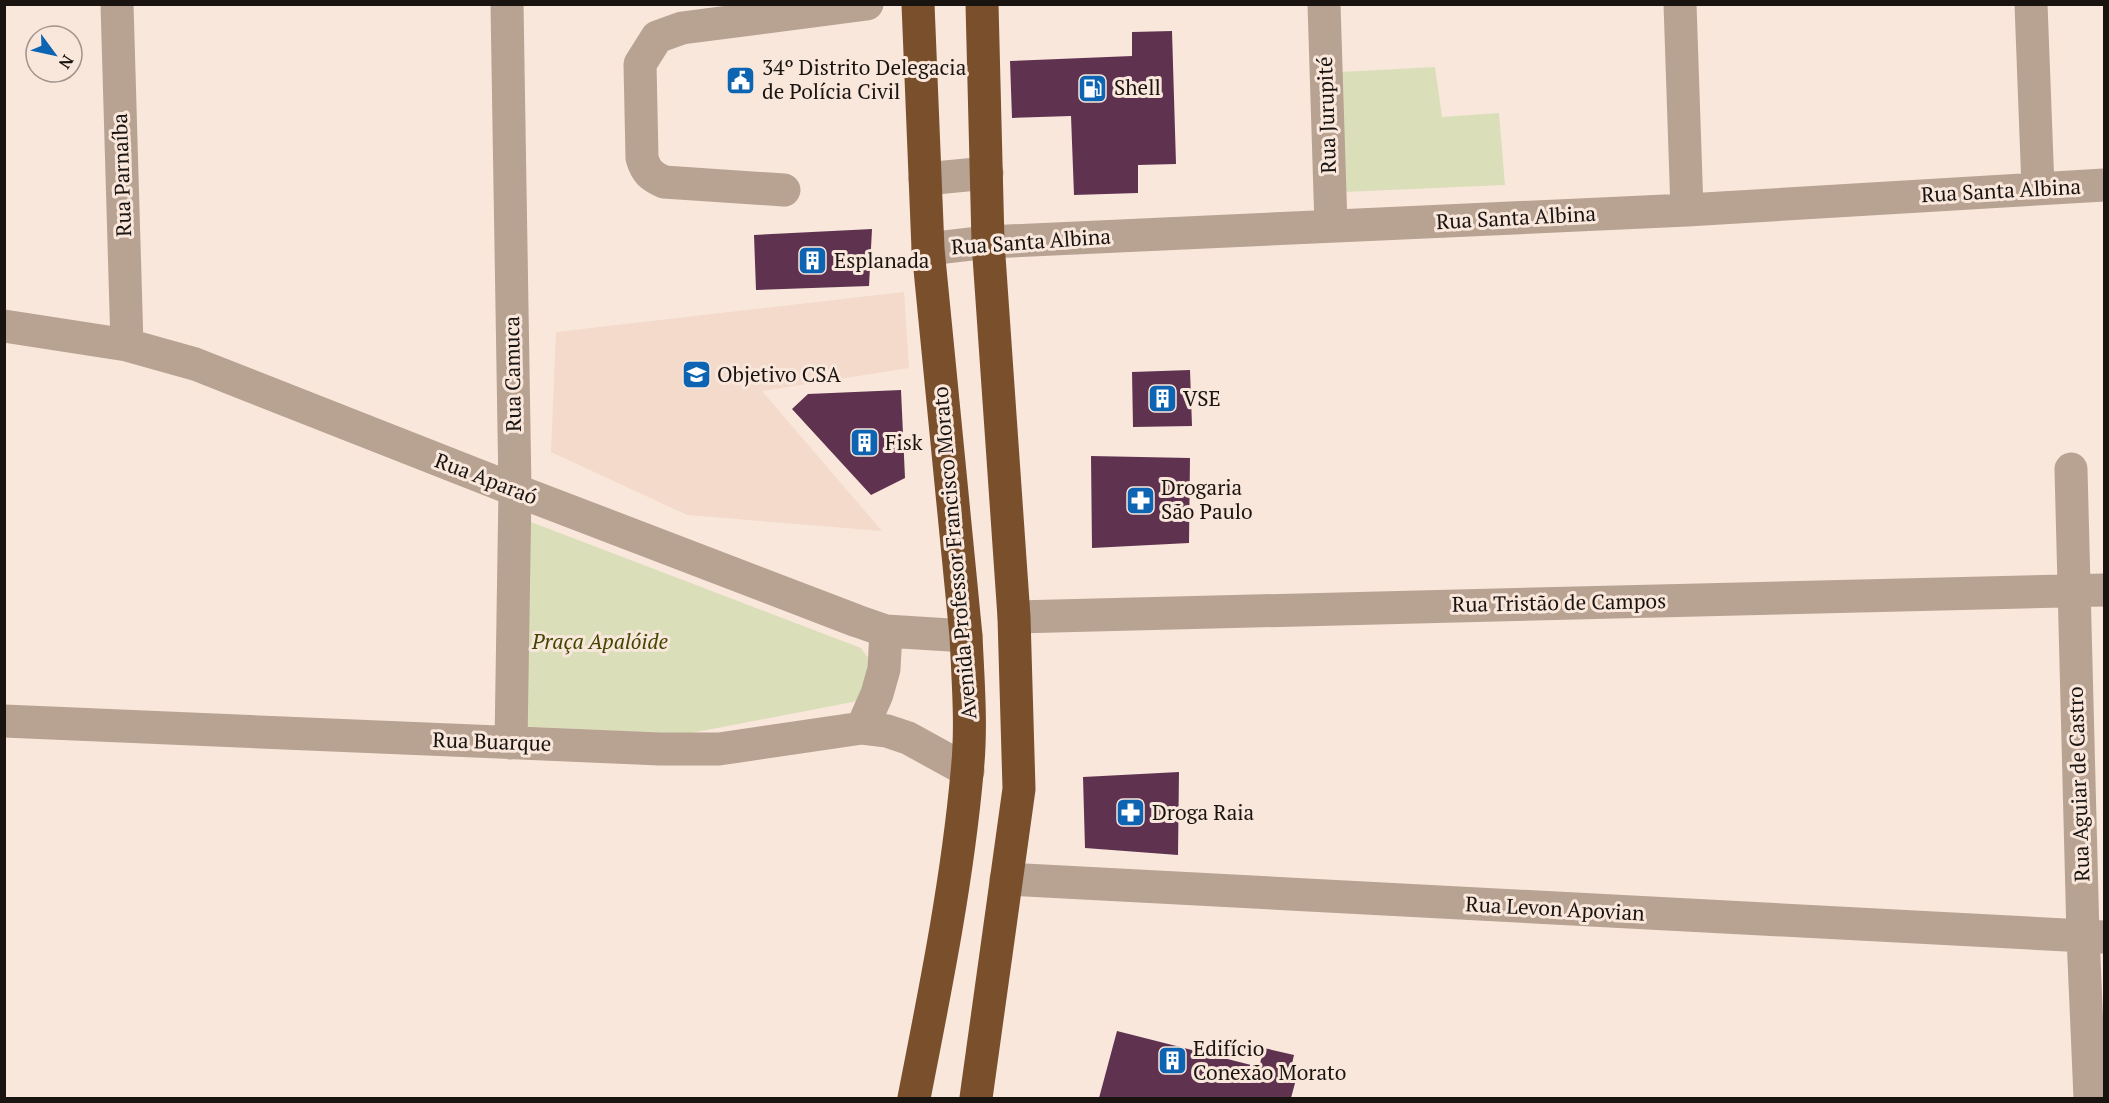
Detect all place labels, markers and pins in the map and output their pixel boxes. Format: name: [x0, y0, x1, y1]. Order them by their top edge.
place label: 34º Distrito Delegacia de Polícia Civil: [762, 53, 967, 105]
public building icon: 34º Distrito Delegacia de Polícia Civil: [725, 64, 757, 96]
fuel station icon: Shell: [1077, 72, 1109, 104]
place label: Shell: [1114, 73, 1161, 101]
building icon: Esplanada: [797, 245, 829, 277]
place label: Esplanada: [834, 246, 930, 274]
school or university icon: Objetivo CSA: [680, 359, 712, 391]
place label: Objetivo CSA: [717, 360, 841, 388]
building icon: VSE: [1146, 383, 1178, 415]
place label: VSE: [1183, 384, 1221, 412]
building icon: Fisk: [848, 427, 880, 459]
place label: Fisk: [885, 428, 923, 456]
place label: Drogaria São Paulo: [1161, 473, 1253, 525]
pharmacy icon: Drogaria São Paulo: [1124, 484, 1156, 516]
pharmacy icon: Droga Raia: [1115, 797, 1147, 829]
place label: Droga Raia: [1152, 798, 1255, 826]
place label: Edifício Conexão Morato: [1193, 1034, 1346, 1086]
building icon: Edifício Conexão Morato: [1156, 1045, 1188, 1077]

